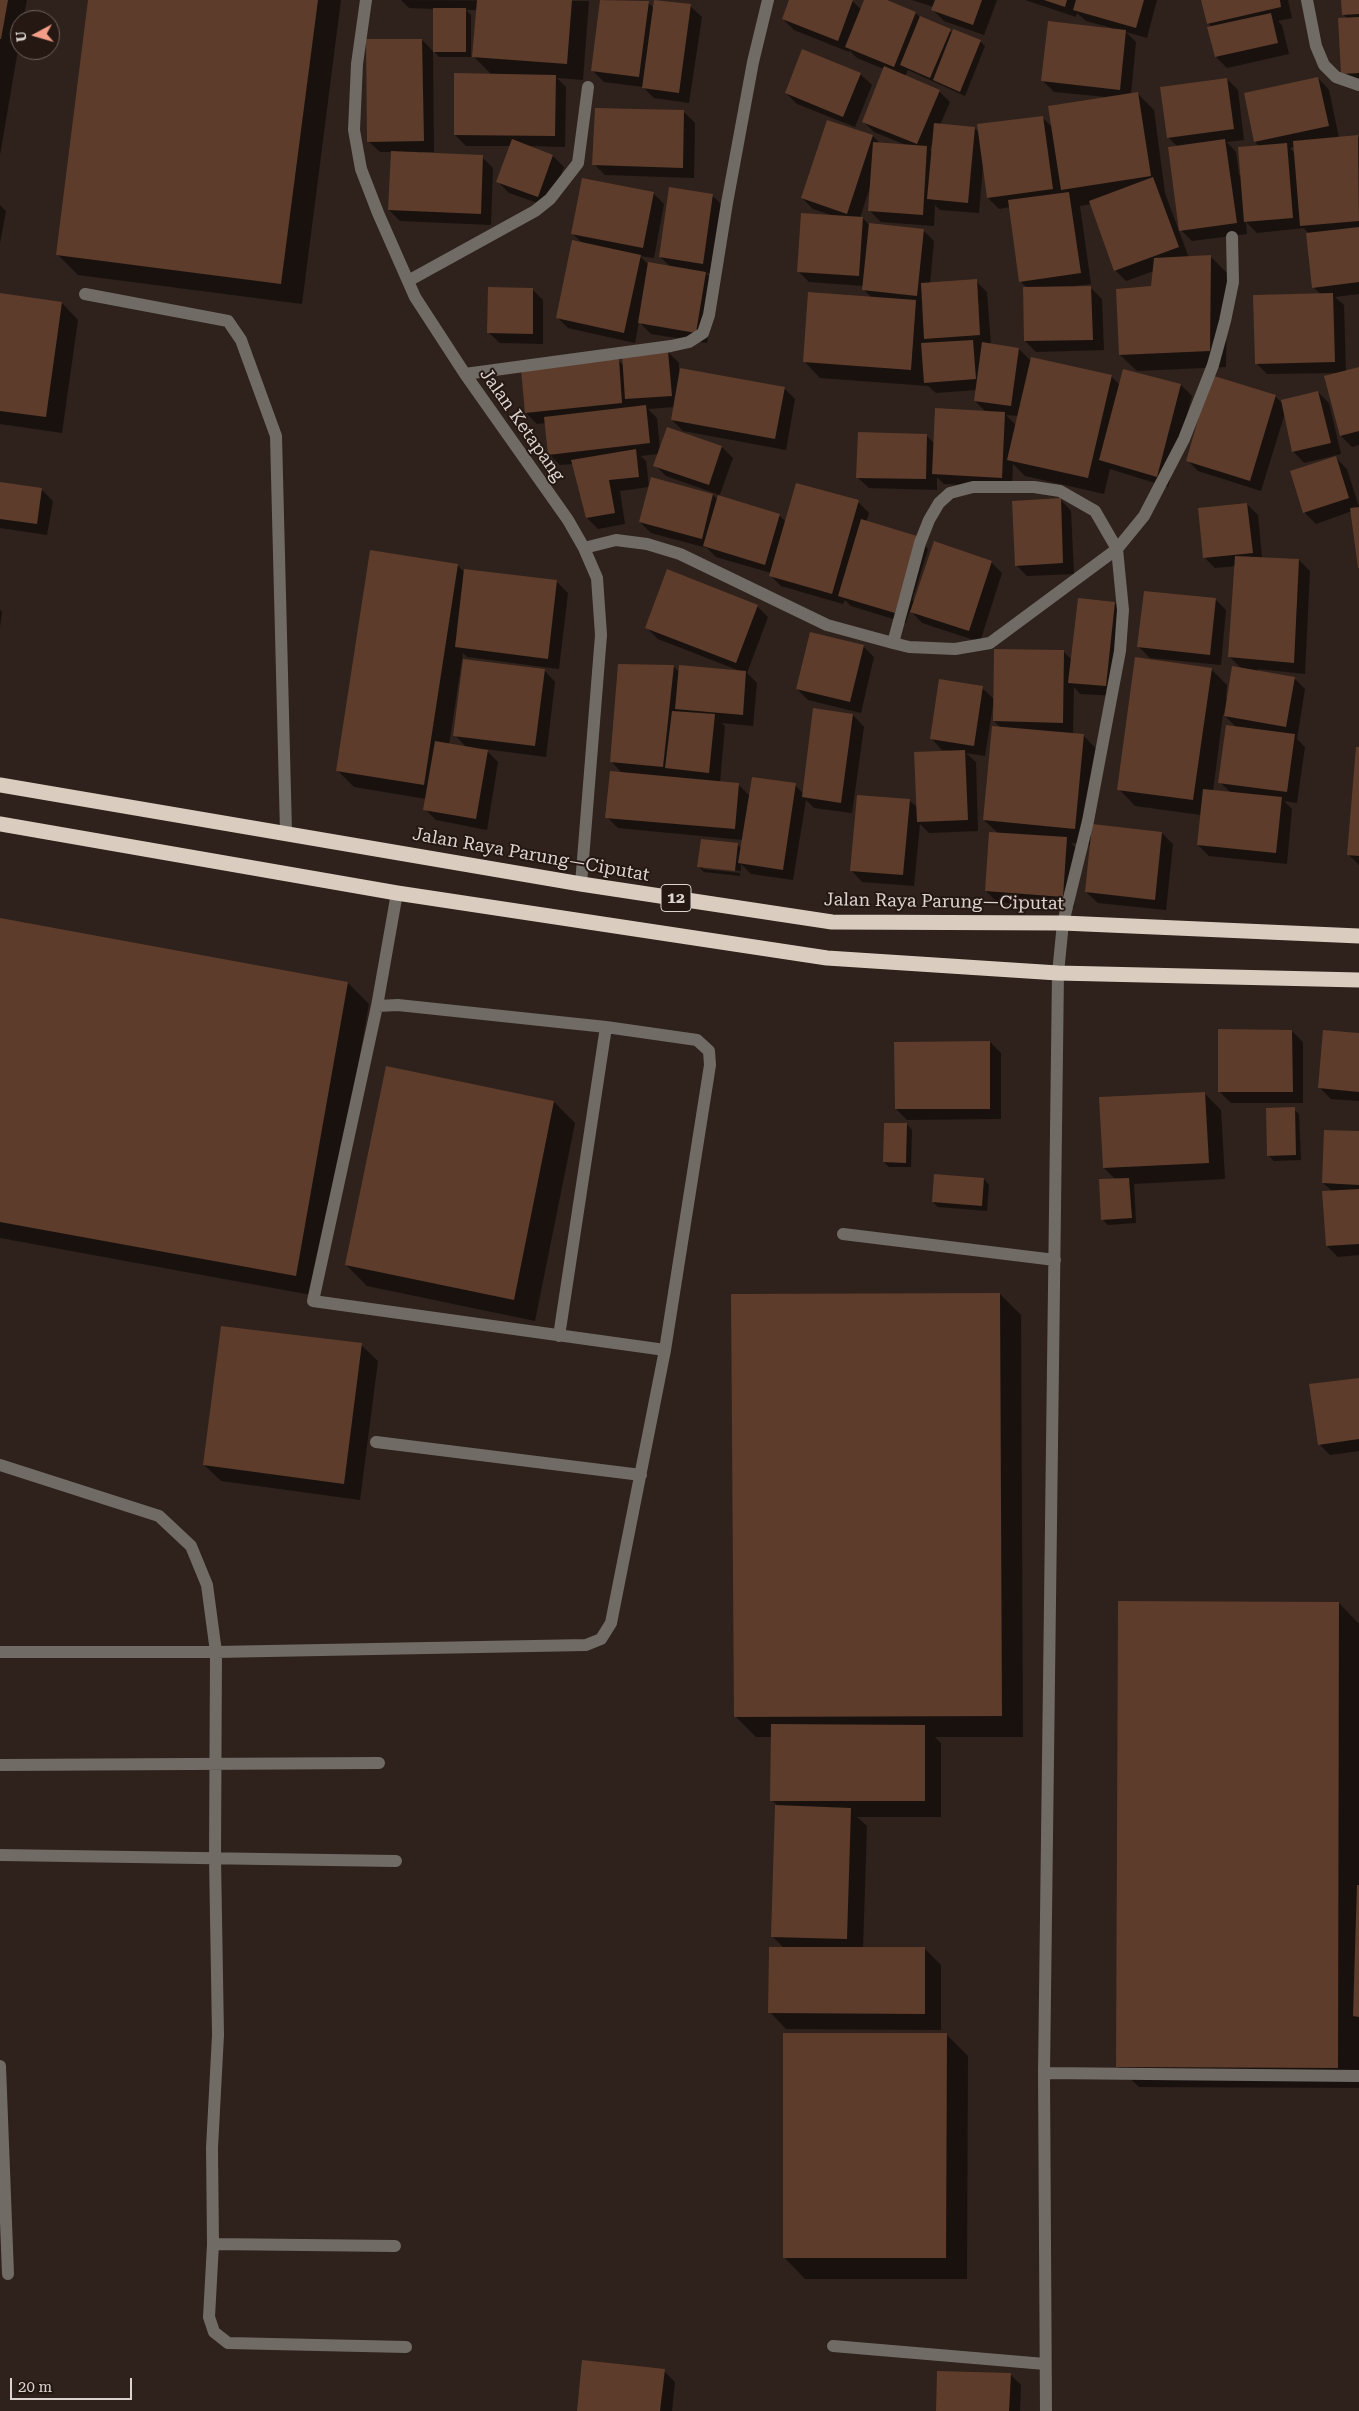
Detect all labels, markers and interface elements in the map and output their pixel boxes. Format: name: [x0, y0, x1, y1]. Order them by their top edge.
north arrow: [10, 10, 60, 60]
text: U: [13, 30, 30, 43]
street label: Jalan Ketapang: [475, 364, 569, 486]
street label: Jalan Raya Parung—Ciputat: [411, 824, 651, 886]
road number: 12: [661, 884, 691, 911]
street label: Jalan Raya Parung—Ciputat: [824, 889, 1064, 915]
scale bar: [12, 2368, 135, 2400]
text: 20 m: [18, 2378, 52, 2396]

